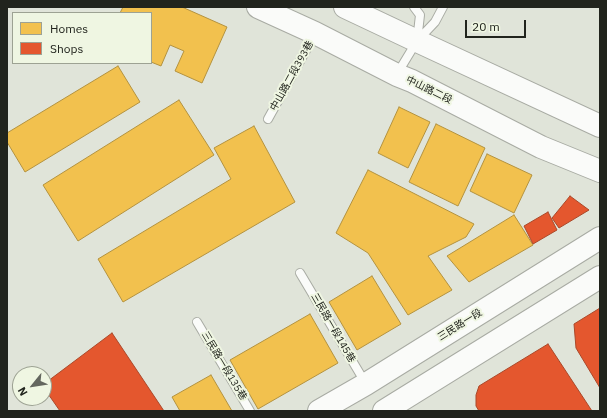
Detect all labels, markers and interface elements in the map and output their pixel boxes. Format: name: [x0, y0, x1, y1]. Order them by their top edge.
legend: [12, 12, 152, 64]
scale bar: [467, 12, 528, 38]
text: 20 m: [472, 19, 500, 34]
text: Homes: [50, 21, 88, 36]
street label: 中山路二段393巷: [268, 39, 316, 113]
text: Shops: [50, 41, 83, 56]
street label: 中山路二段: [404, 74, 454, 106]
street label: 三民路一段145巷: [308, 291, 358, 365]
street label: 三民路一段: [436, 307, 484, 343]
street label: 三民路一段135巷: [199, 329, 249, 403]
north arrow: [12, 366, 52, 406]
text: N: [14, 385, 31, 398]

